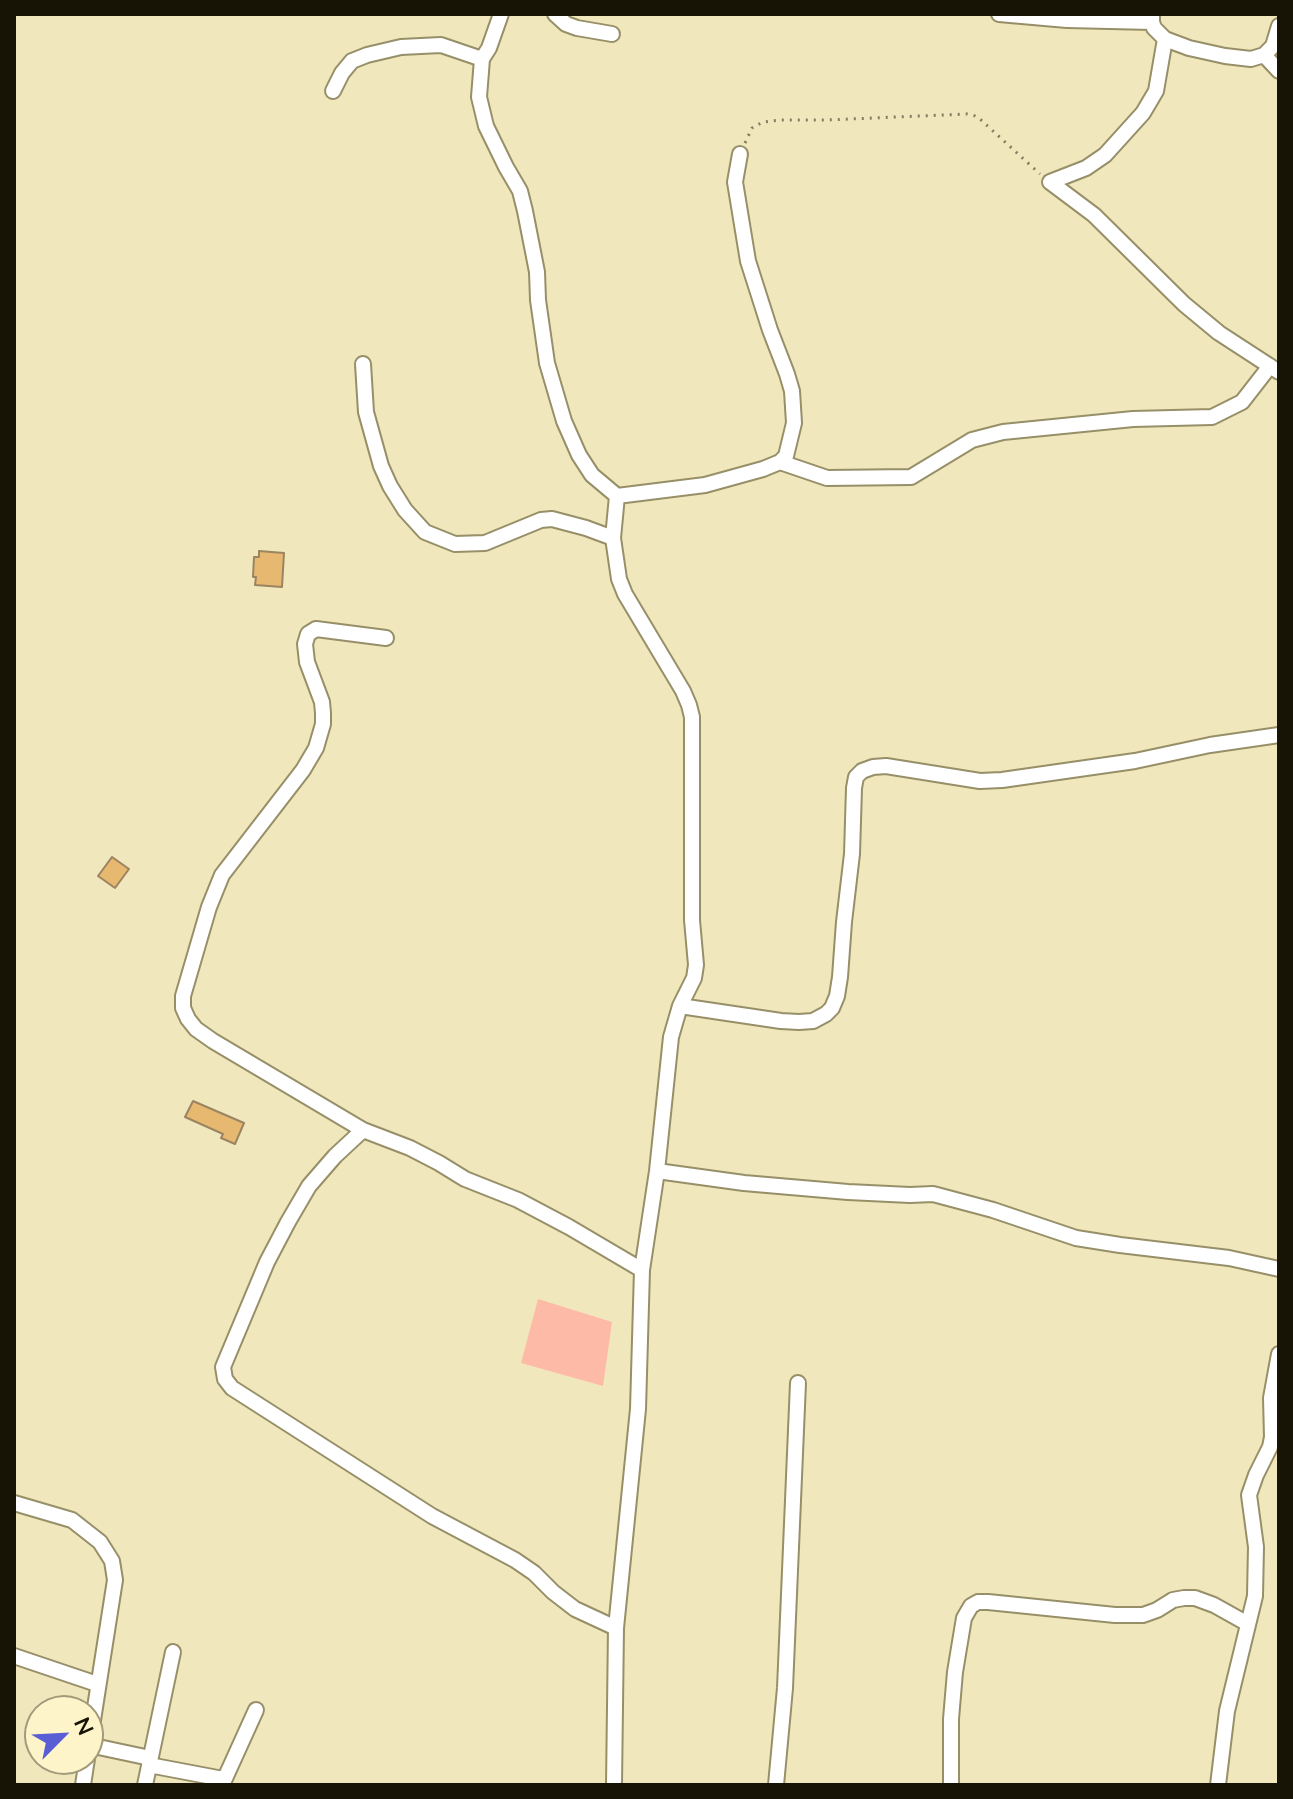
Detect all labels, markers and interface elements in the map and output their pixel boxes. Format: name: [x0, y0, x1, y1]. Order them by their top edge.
north arrow: [24, 1695, 104, 1775]
text: N: [68, 1713, 100, 1739]

